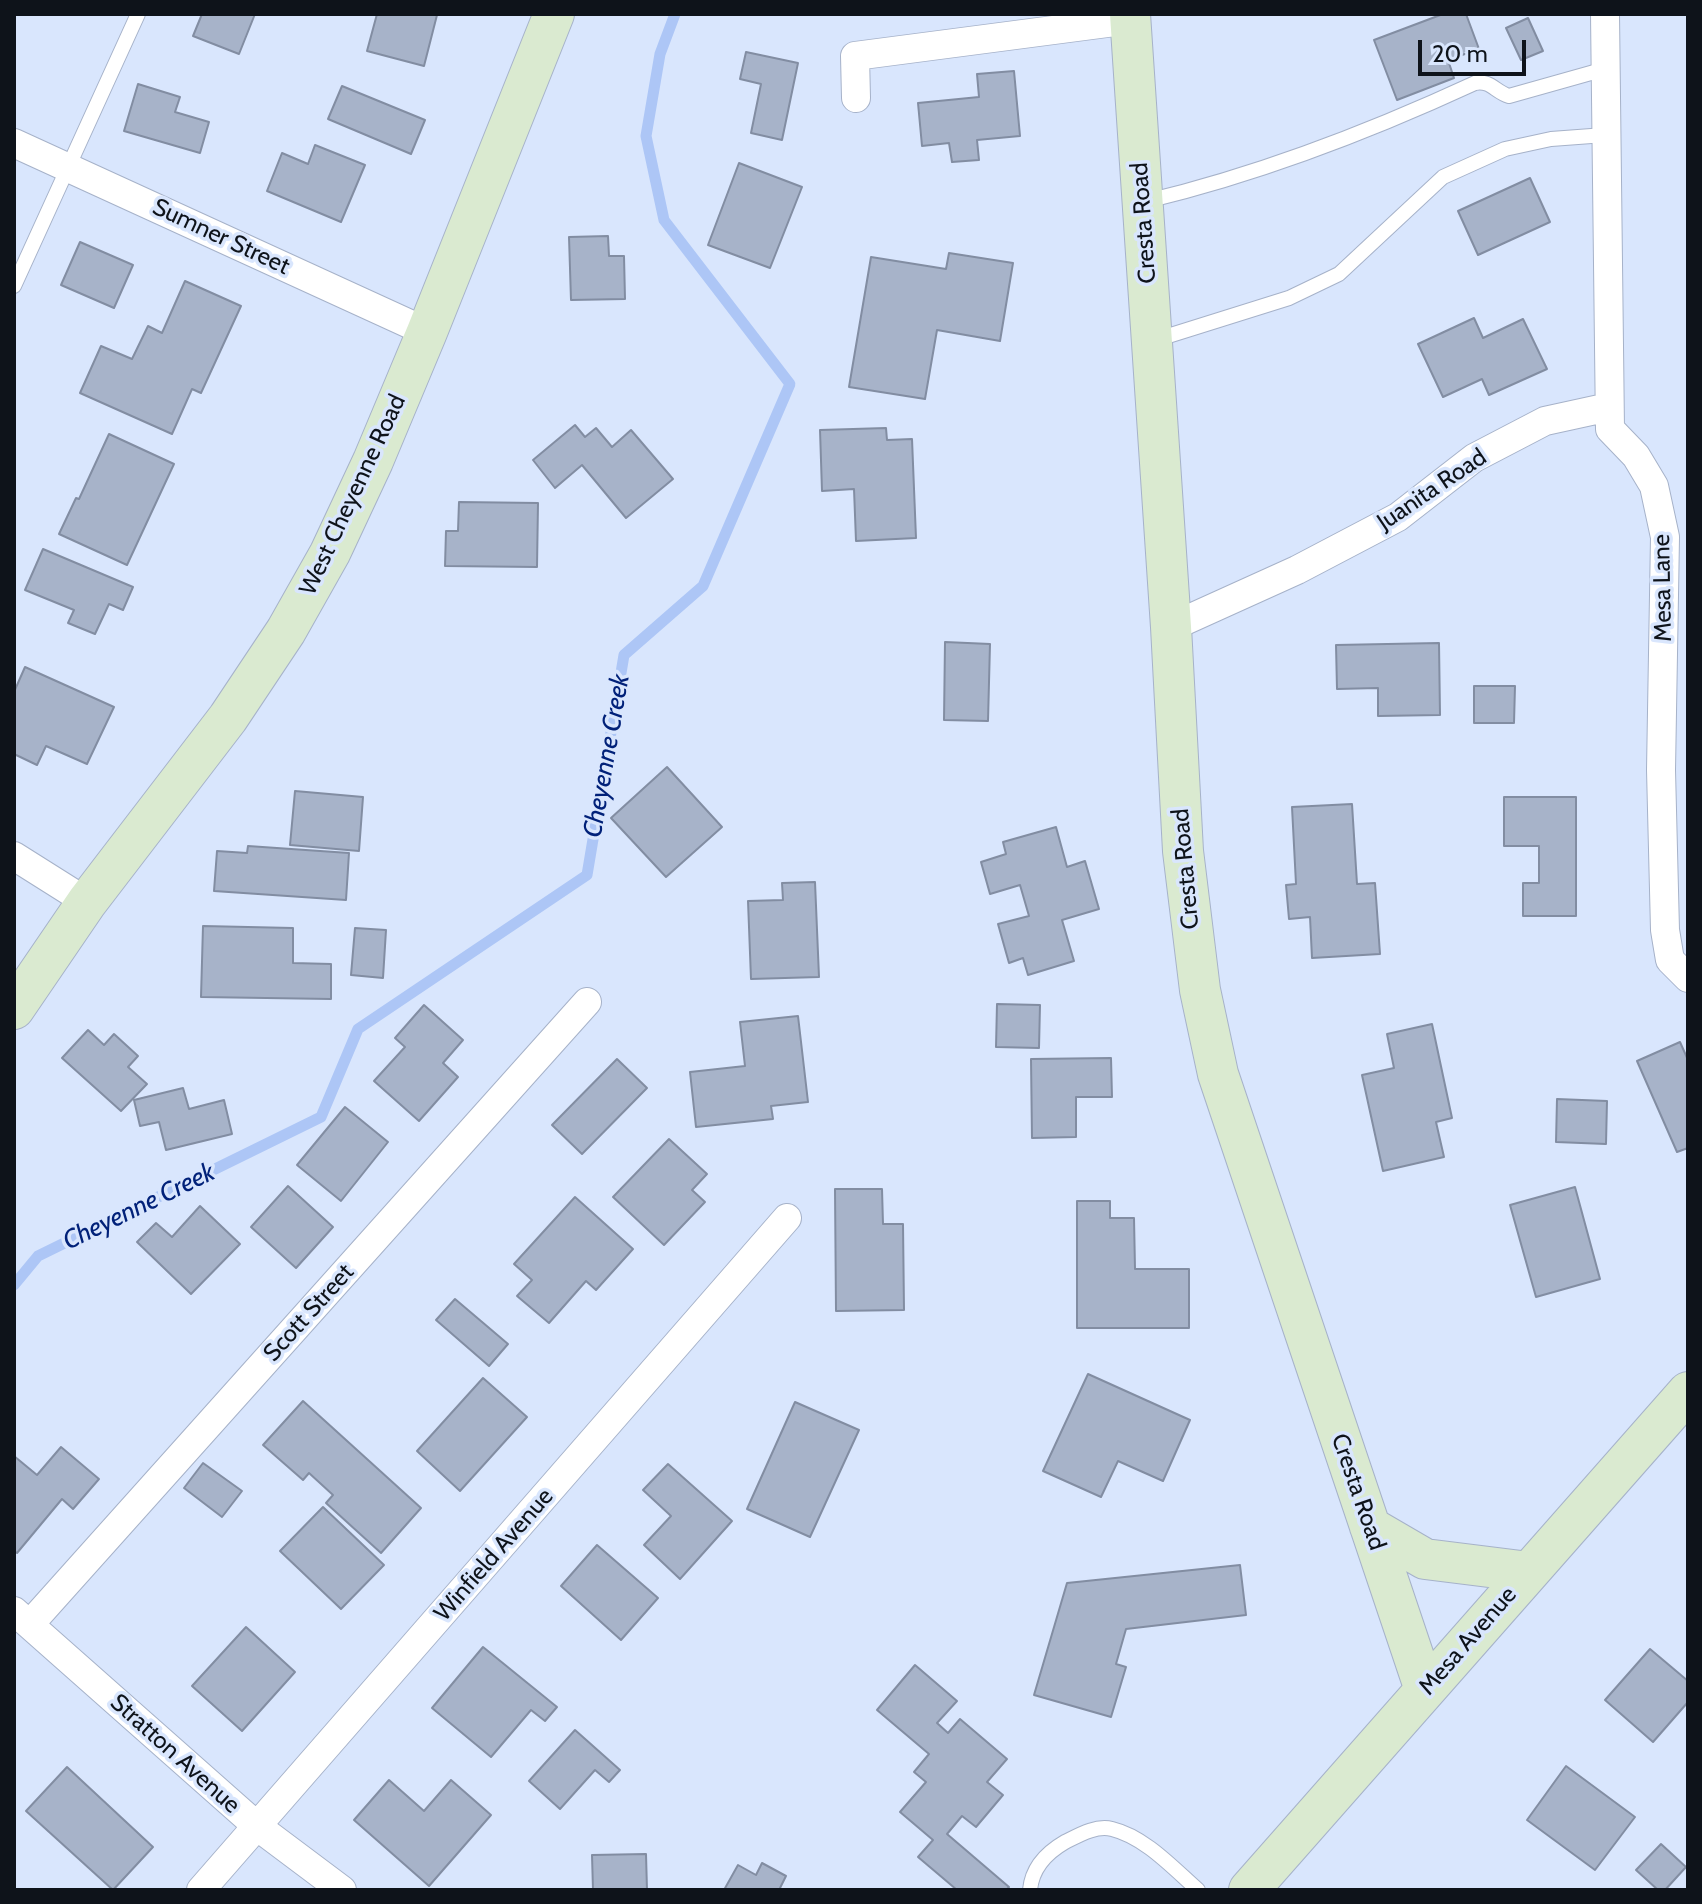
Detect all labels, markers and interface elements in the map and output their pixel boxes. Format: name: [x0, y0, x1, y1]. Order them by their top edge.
scale bar: [1422, 24, 1530, 74]
text: 20 m: [1432, 39, 1488, 68]
street label: Cresta Road: [1125, 162, 1163, 284]
street label: Sumner Street: [148, 193, 294, 281]
street label: West Cheyenne Road: [294, 390, 412, 600]
street label: Juanita Road: [1372, 443, 1492, 537]
street label: Mesa Lane: [1648, 534, 1678, 642]
water label: Cheyenne Creek: [577, 672, 637, 840]
street label: Cresta Road: [1166, 807, 1206, 931]
water label: Cheyenne Creek: [58, 1157, 220, 1257]
street label: Scott Street: [258, 1258, 360, 1368]
street label: Cresta Road: [1325, 1430, 1391, 1554]
street label: Winfield Avenue: [428, 1483, 560, 1627]
street label: Mesa Avenue: [1413, 1581, 1523, 1701]
street label: Stratton Avenue: [104, 1688, 246, 1820]

